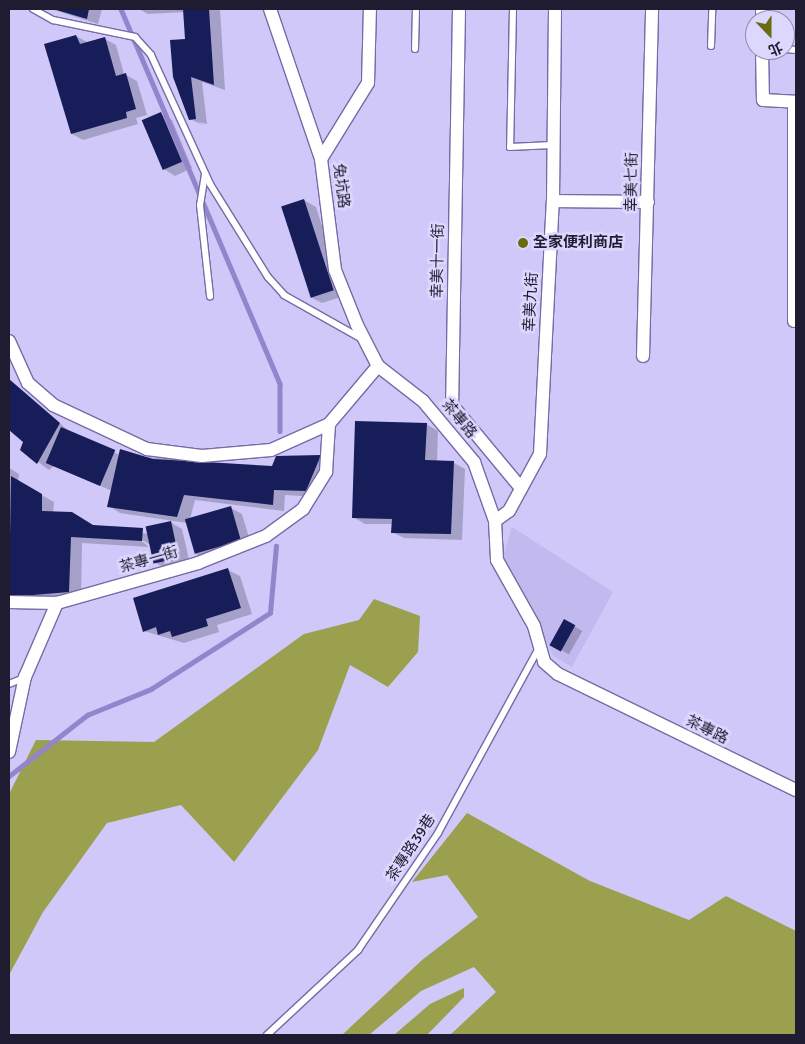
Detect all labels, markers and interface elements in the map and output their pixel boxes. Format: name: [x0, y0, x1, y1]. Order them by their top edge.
north arrow: [745, 10, 795, 60]
text: 北: [766, 38, 785, 59]
street label: 幸美七街: [622, 152, 642, 212]
street label: 兔坑路: [329, 163, 353, 209]
street label: 幸美十一街: [428, 223, 448, 299]
place label: 全家便利商店: [533, 234, 623, 252]
marker: 全家便利商店: [517, 237, 529, 249]
street label: 幸美九街: [520, 272, 542, 332]
street label: 茶專路: [438, 396, 480, 442]
street label: 茶專一街: [118, 543, 180, 577]
street label: 茶專路: [683, 712, 731, 748]
street label: 茶專路39巷: [383, 811, 439, 885]

